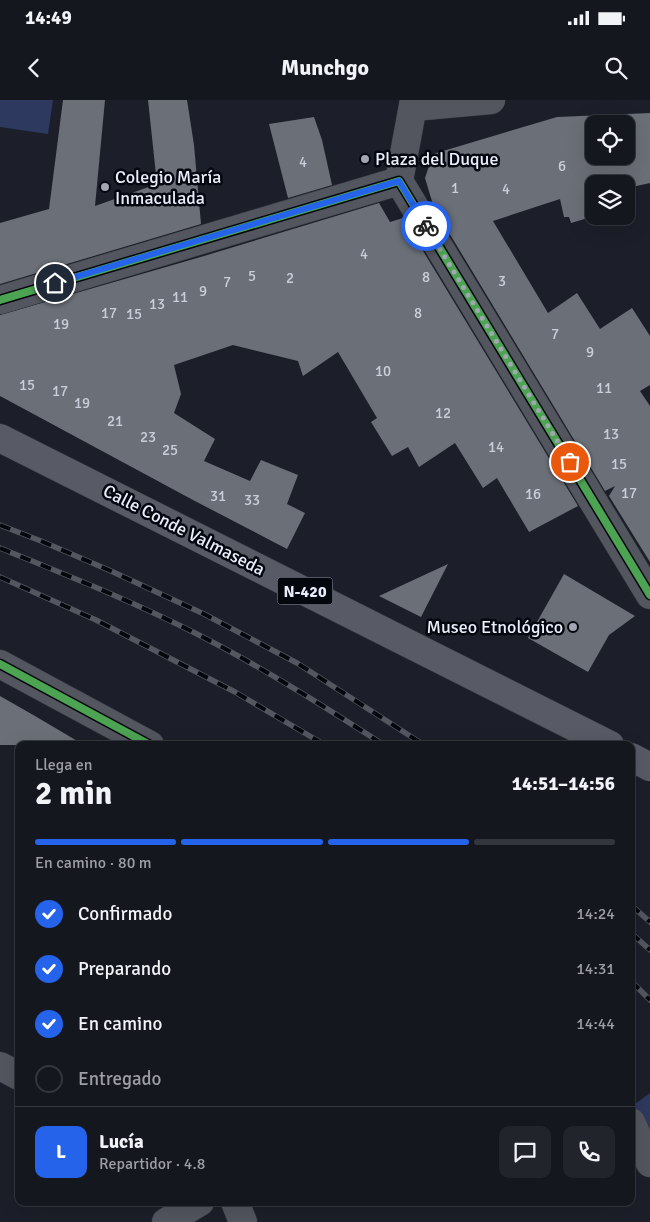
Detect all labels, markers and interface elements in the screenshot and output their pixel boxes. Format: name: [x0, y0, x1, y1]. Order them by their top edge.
text: 14:49: [25, 6, 72, 30]
icon: back: [20, 54, 48, 82]
text: Munchgo: [281, 54, 369, 81]
icon: search: [602, 54, 630, 82]
map controls: [585, 115, 635, 225]
button: locate: [585, 115, 635, 165]
place label: Plaza del Duque: [375, 148, 498, 170]
house number: 4: [299, 153, 307, 171]
marker: Plaza del Duque: [359, 153, 371, 165]
house number: 6: [558, 157, 566, 175]
place label: Colegio María Inmaculada: [115, 166, 221, 209]
button: layers: [585, 175, 635, 225]
house number: 1: [451, 179, 459, 197]
house number: 4: [502, 180, 510, 198]
marker: Colegio María Inmaculada: [99, 181, 111, 193]
courier: [401, 201, 451, 251]
icon: bike: [412, 212, 440, 240]
house number: 4: [360, 245, 368, 263]
pin: [34, 262, 76, 304]
house number: 5: [248, 267, 256, 285]
house number: 8: [422, 268, 430, 286]
icon: home: [41, 269, 69, 297]
house number: 2: [286, 269, 294, 287]
house number: 3: [498, 272, 506, 290]
house number: 7: [223, 273, 231, 291]
house number: 9: [199, 282, 207, 300]
house number: 11: [172, 288, 188, 306]
house number: 13: [149, 295, 165, 313]
house number: 17: [101, 304, 117, 322]
house number: 8: [414, 304, 422, 322]
house number: 15: [126, 305, 142, 323]
house number: 19: [53, 315, 69, 333]
house number: 7: [551, 325, 559, 343]
house number: 9: [586, 343, 594, 361]
house number: 10: [375, 362, 391, 380]
house number: 15: [19, 376, 35, 394]
house number: 11: [596, 379, 612, 397]
house number: 17: [52, 382, 68, 400]
house number: 19: [74, 394, 90, 412]
house number: 12: [435, 404, 451, 422]
house number: 21: [107, 412, 123, 430]
house number: 13: [603, 425, 619, 443]
house number: 23: [140, 428, 156, 446]
house number: 14: [488, 438, 504, 456]
house number: 25: [162, 441, 178, 459]
pin: [549, 441, 591, 483]
icon: bag: [556, 448, 584, 476]
house number: 15: [611, 455, 627, 473]
street label: Calle Conde Valmaseda: [99, 480, 269, 580]
house number: 17: [621, 484, 637, 502]
house number: 16: [525, 485, 541, 503]
house number: 31: [210, 487, 226, 505]
house number: 33: [244, 491, 260, 509]
road number: N-420: [278, 578, 332, 604]
place label: Museo Etnológico: [426, 616, 563, 638]
marker: Museo Etnológico: [567, 621, 579, 633]
text: Llega en: [35, 755, 93, 775]
text: 14:51–14:56: [512, 772, 615, 796]
text: 2 min: [35, 774, 112, 813]
text: En camino · 80 m: [35, 853, 152, 873]
icon: check: [35, 900, 63, 928]
text: Confirmado: [78, 902, 172, 926]
text: 14:24: [576, 904, 615, 924]
icon: check: [35, 955, 63, 983]
text: Preparando: [78, 957, 171, 981]
text: 14:31: [576, 959, 615, 979]
icon: check: [35, 1010, 63, 1038]
text: En camino: [78, 1012, 162, 1036]
text: 14:44: [576, 1014, 615, 1034]
text: Entregado: [78, 1067, 161, 1091]
button: chat: [499, 1126, 551, 1178]
button: phone: [563, 1126, 615, 1178]
text: Lucía: [99, 1130, 144, 1154]
text: L: [56, 1140, 66, 1164]
text: Repartidor · 4.8: [99, 1154, 205, 1174]

